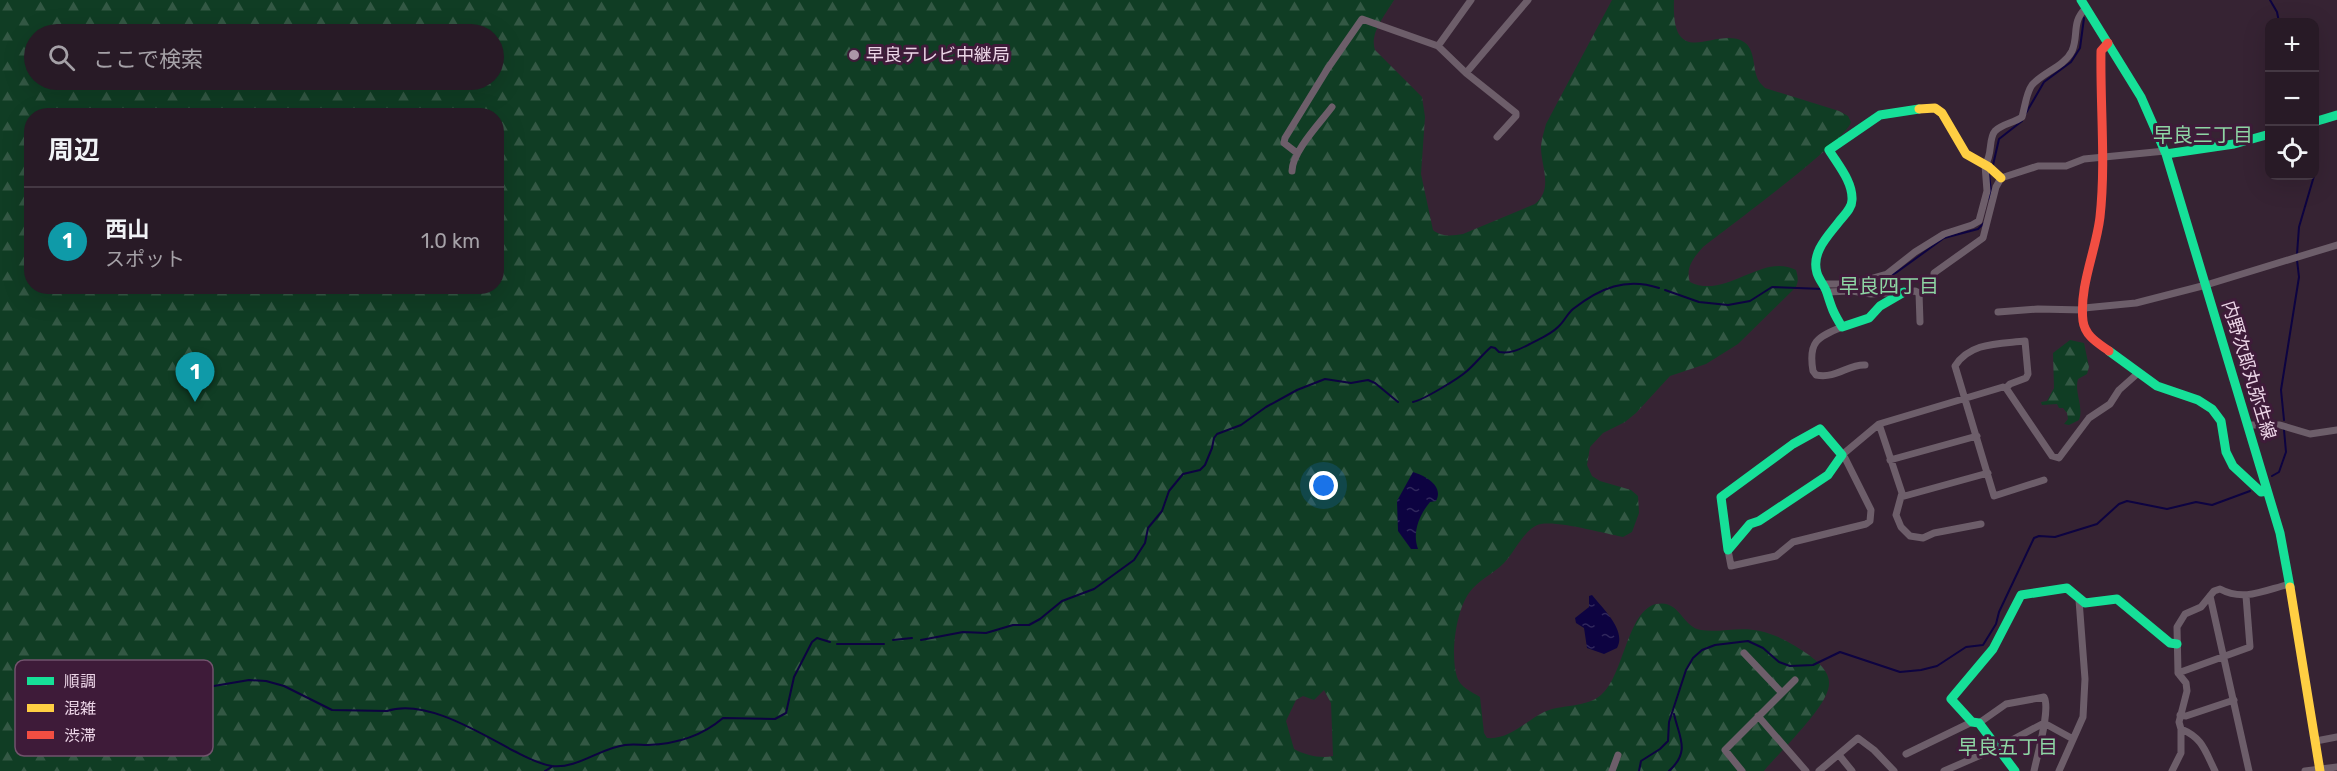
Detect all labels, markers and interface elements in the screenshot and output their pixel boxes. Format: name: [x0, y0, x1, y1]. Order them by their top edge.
map controls: [2265, 18, 2319, 180]
button: +: [2265, 18, 2319, 72]
search box: [24, 24, 504, 90]
icon: search: [45, 41, 78, 74]
place label: 早良テレビ中継局: [866, 44, 1010, 66]
text: ここで検索: [93, 46, 203, 73]
marker: 早良テレビ中継局: [847, 48, 861, 62]
button: −: [2265, 72, 2319, 126]
district label: 早良三丁目: [2153, 123, 2253, 147]
button: locate: [2265, 126, 2319, 180]
text: 周辺: [48, 135, 100, 166]
text: 西山: [105, 216, 149, 243]
text: 1: [63, 229, 72, 253]
text: 1.0 km: [421, 229, 480, 253]
text: スポット: [105, 247, 185, 271]
district label: 早良四丁目: [1839, 274, 1939, 298]
street label: 内野次郎丸弥生線: [2217, 298, 2281, 442]
pin: 1: [176, 352, 214, 402]
your location: [1309, 471, 1338, 500]
legend: [15, 660, 213, 756]
text: 順調: [64, 672, 96, 691]
text: 混雑: [64, 699, 96, 718]
text: 渋滞: [64, 726, 96, 745]
district label: 早良五丁目: [1958, 735, 2058, 759]

